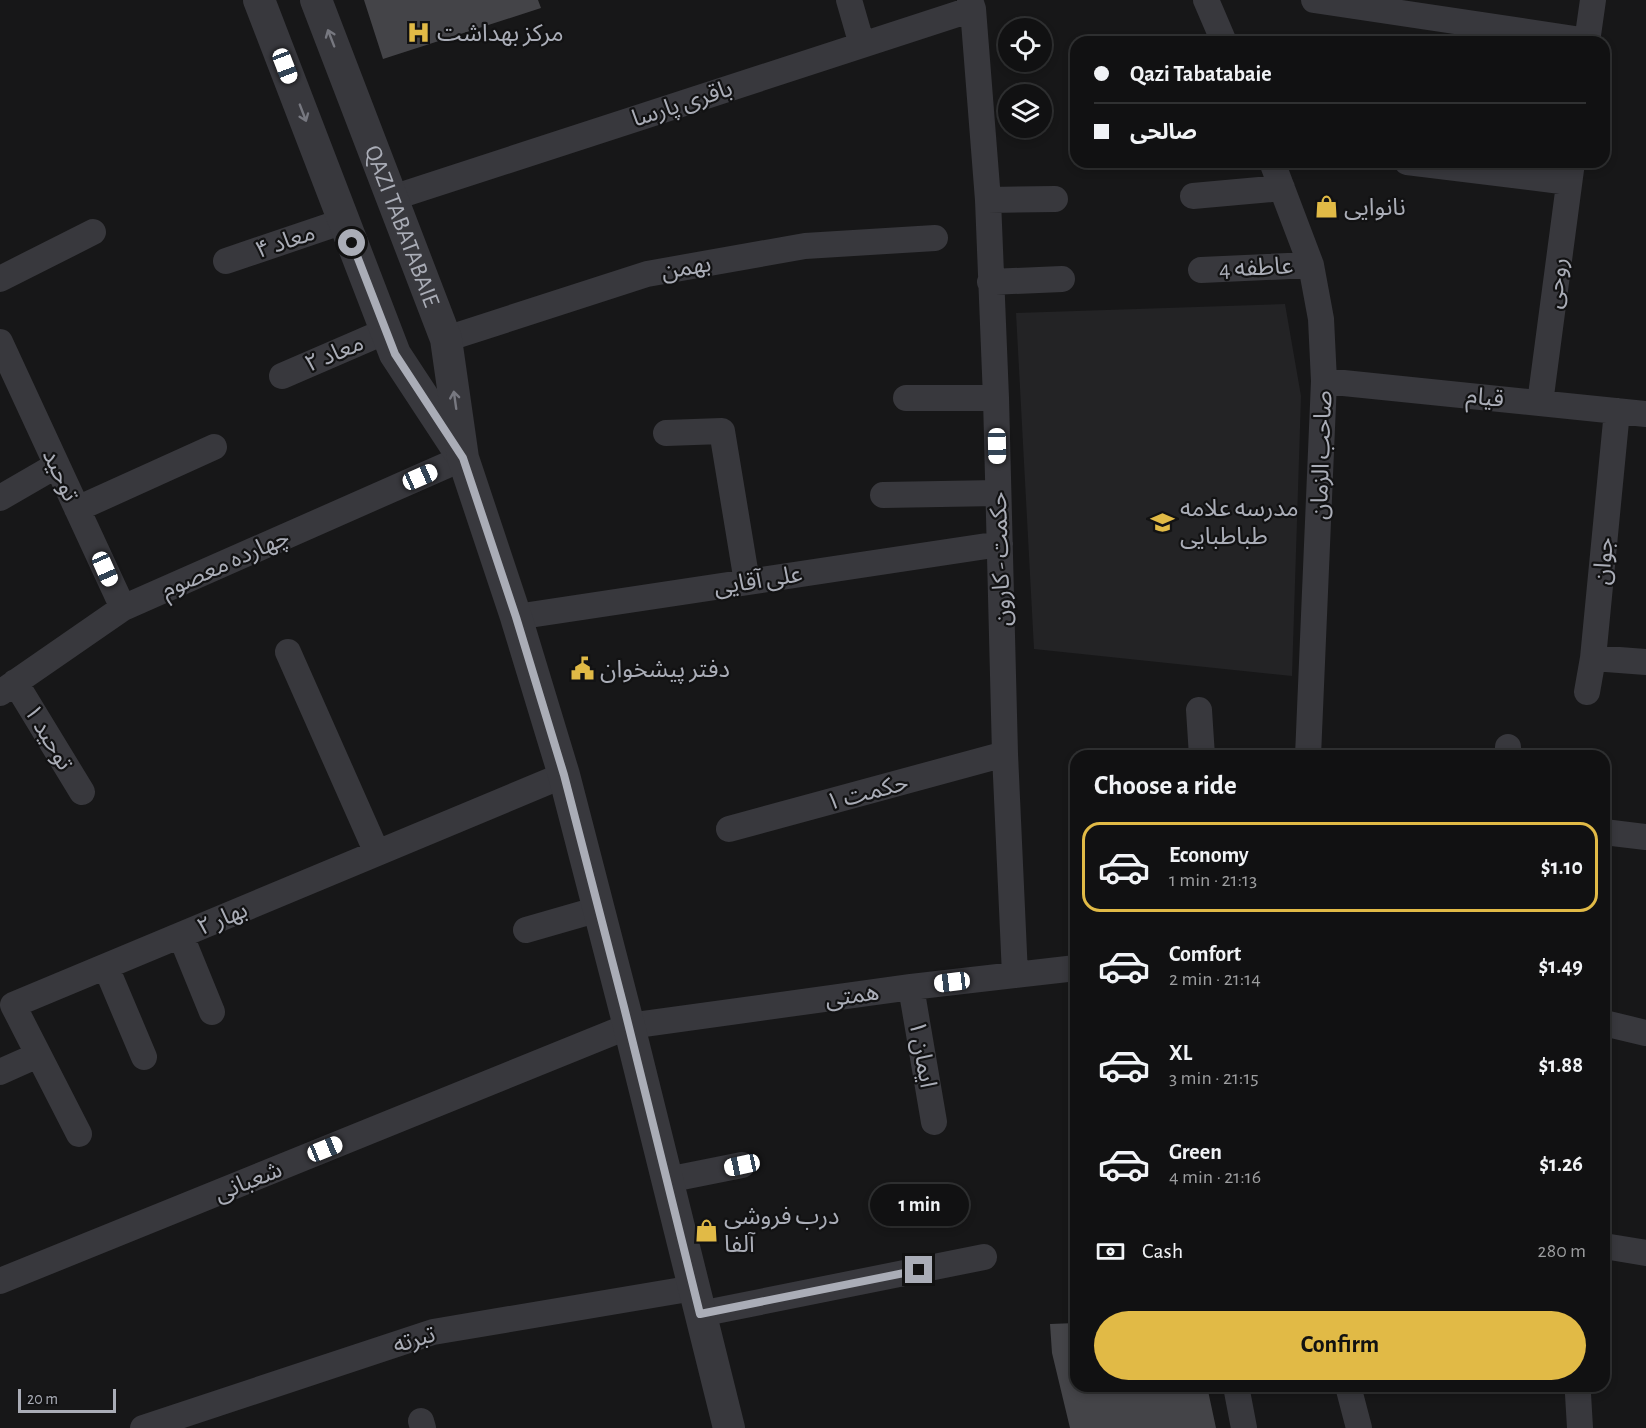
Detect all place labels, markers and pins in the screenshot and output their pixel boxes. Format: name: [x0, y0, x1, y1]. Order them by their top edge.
hospital icon: مرکز بهداشت: [406, 20, 432, 46]
place label: مرکز بهداشت: [437, 22, 564, 47]
shop icon: نانوایی: [1313, 194, 1339, 220]
place label: نانوایی: [1344, 196, 1406, 221]
place label: مدرسه علامه طباطبایی: [1180, 497, 1299, 549]
school or university icon: مدرسه علامه طباطبایی: [1149, 509, 1175, 535]
public building icon: دفتر پیشخوان: [569, 656, 595, 682]
place label: دفتر پیشخوان: [600, 658, 730, 684]
place label: درب فروشی آلفا: [724, 1205, 840, 1257]
shop icon: درب فروشی آلفا: [693, 1217, 719, 1243]

